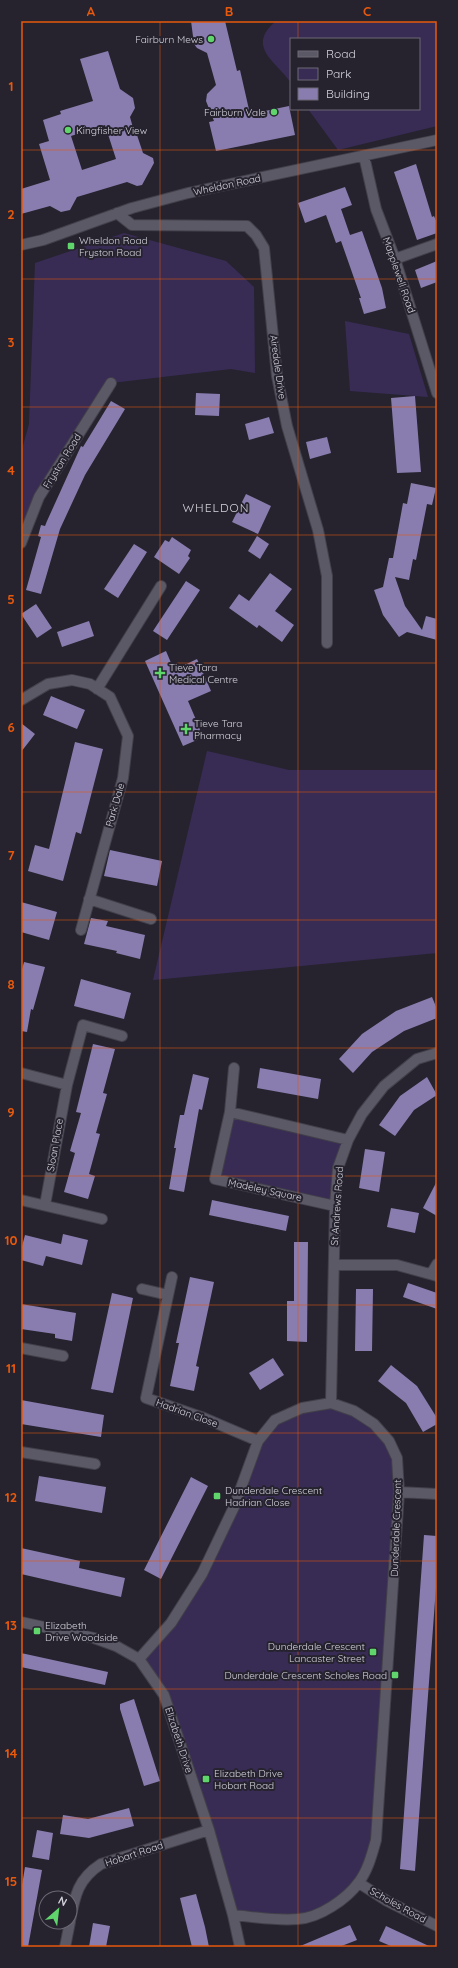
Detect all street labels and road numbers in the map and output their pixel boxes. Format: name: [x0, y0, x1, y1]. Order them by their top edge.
street label: Wheldon Road: [192, 172, 262, 198]
street label: Mapplewell Road: [380, 235, 418, 315]
street label: Airedale Drive: [267, 334, 289, 400]
street label: Fryston Road: [40, 431, 84, 491]
street label: Park Dale: [103, 781, 128, 828]
street label: Sloan Place: [44, 1117, 66, 1173]
street label: St Andrews Road: [328, 1166, 346, 1246]
street label: Madeley Square: [227, 1176, 303, 1204]
street label: Hadrian Close: [154, 1396, 220, 1430]
street label: Dunderdale Crescent: [388, 1479, 404, 1577]
street label: Elizabeth Drive: [162, 1705, 196, 1775]
street label: Hobart Road: [103, 1839, 165, 1869]
street label: Scholes Road: [367, 1884, 429, 1926]

